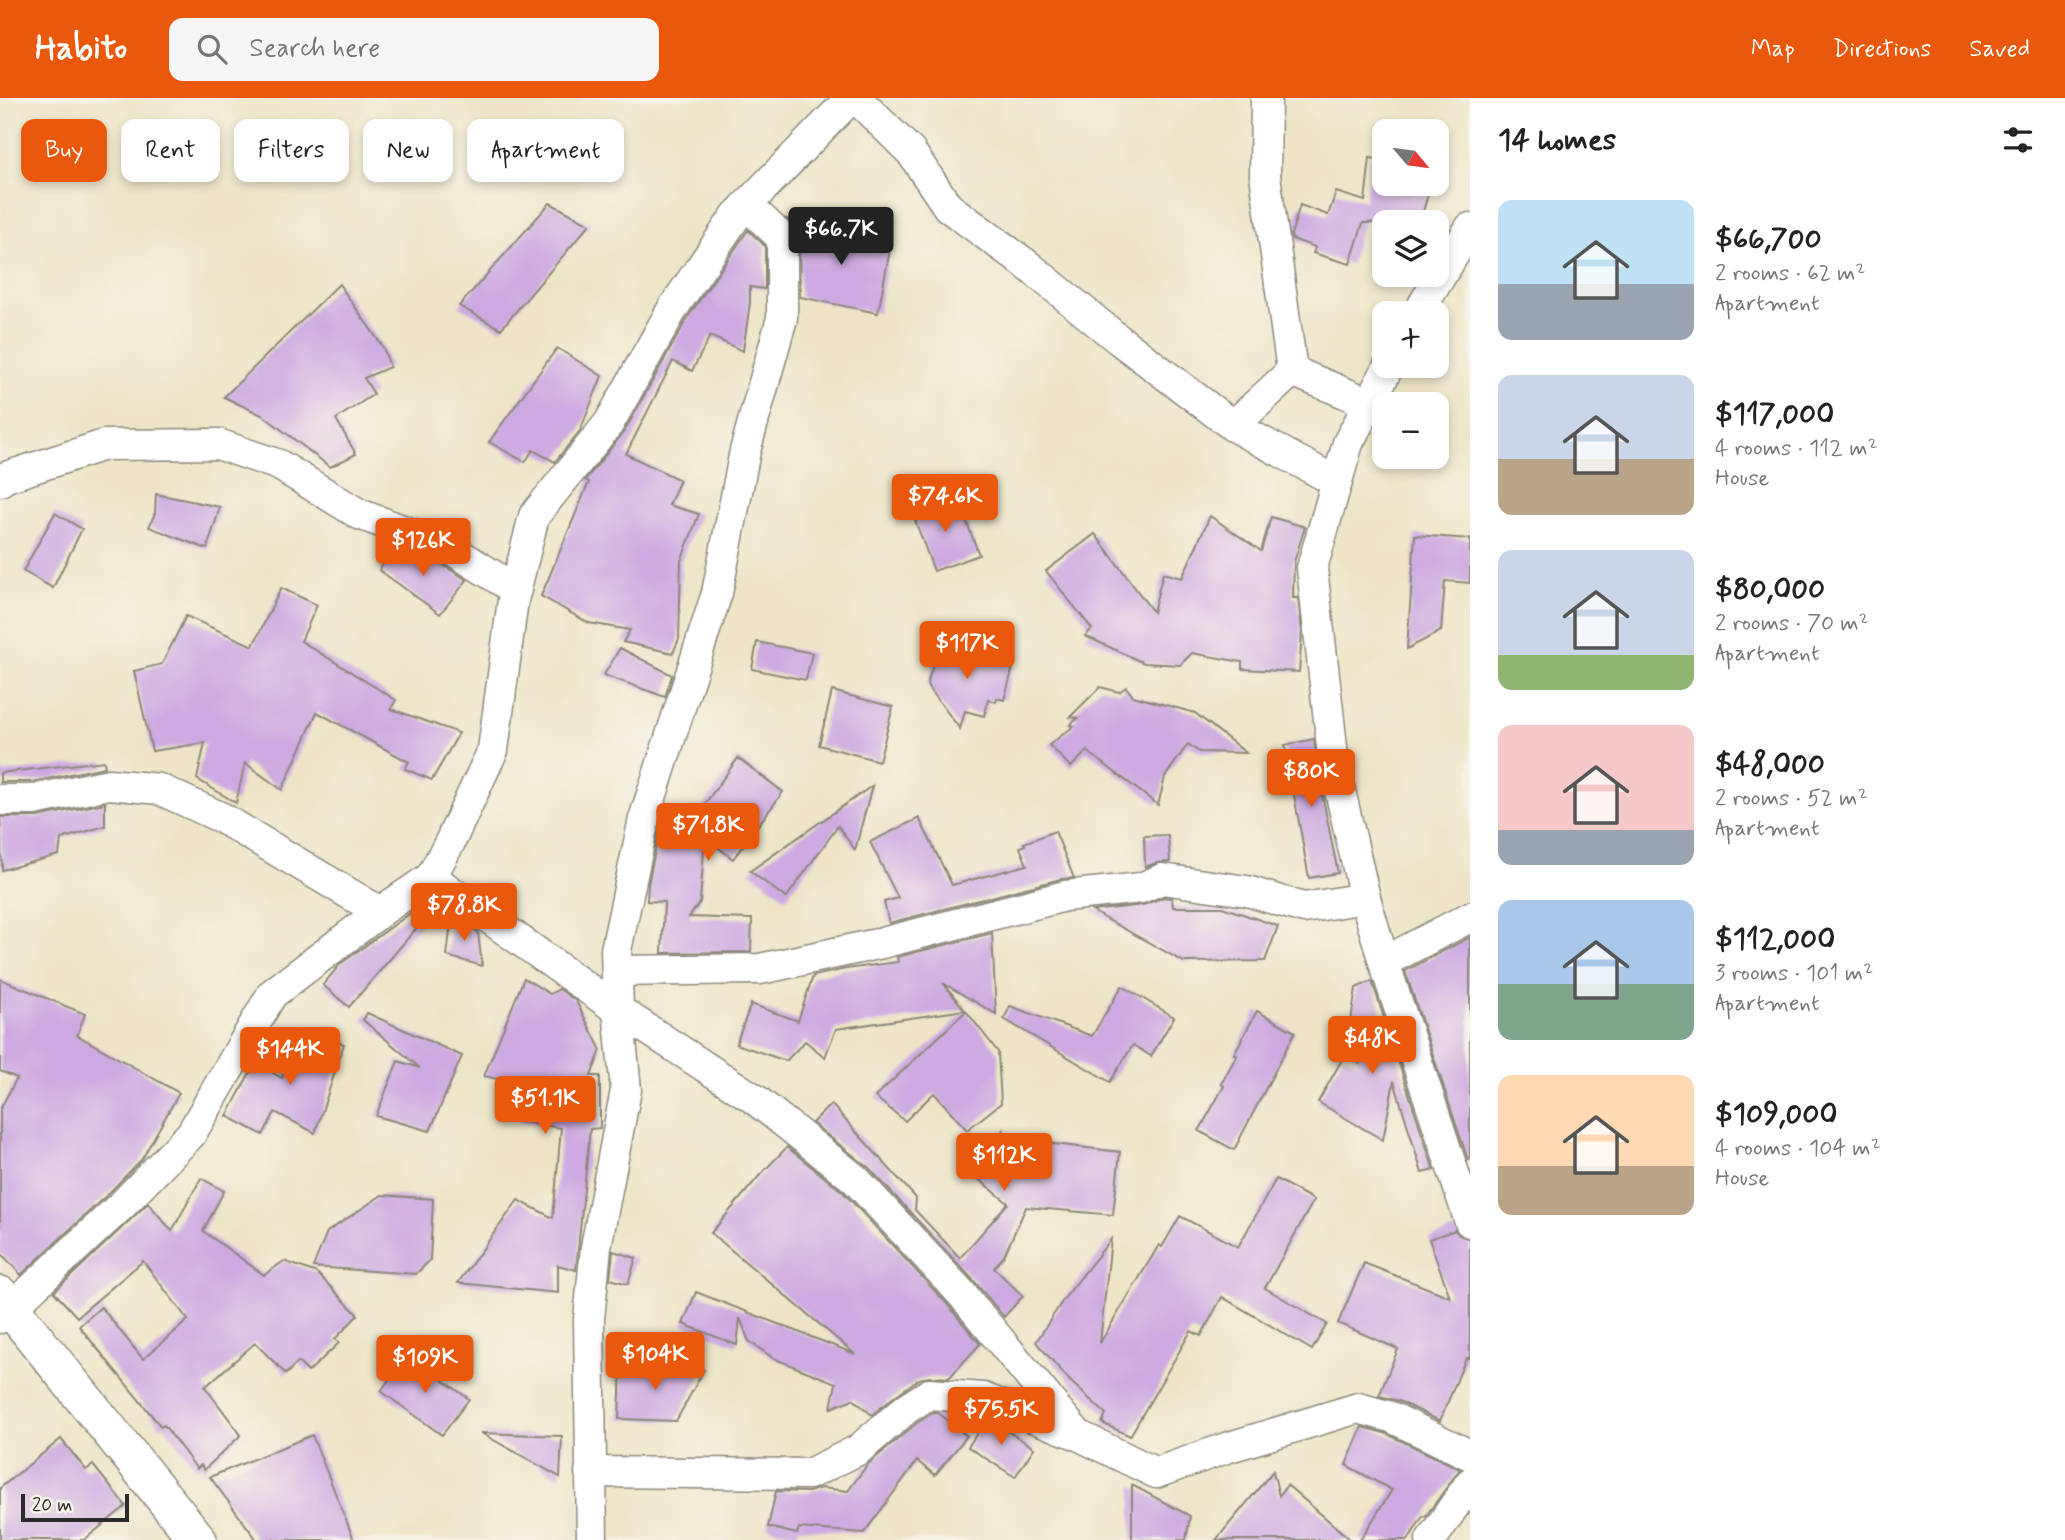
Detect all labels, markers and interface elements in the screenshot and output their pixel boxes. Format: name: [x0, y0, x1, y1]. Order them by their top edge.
search box: [169, 18, 659, 81]
text: Habito: [35, 27, 127, 71]
icon: search: [193, 30, 231, 68]
text: Search here: [249, 32, 380, 66]
text: Map: [1751, 34, 1795, 65]
text: Directions: [1833, 34, 1931, 65]
text: Saved: [1969, 34, 2030, 65]
chip: Buy: [21, 119, 107, 182]
chip: Rent: [121, 119, 220, 182]
chip: Filters: [234, 119, 349, 182]
chip: New: [363, 119, 453, 182]
chip: Apartment: [467, 119, 624, 182]
north arrow: [1372, 119, 1449, 196]
map controls: [1372, 119, 1449, 469]
text: 14 homes: [1498, 121, 1616, 160]
icon: filters: [1999, 121, 2037, 159]
pin: $66.7K: [784, 208, 898, 267]
button: layers: [1372, 210, 1449, 287]
text: $66.7K: [804, 215, 878, 245]
text: $66,700: [1715, 220, 1822, 259]
icon: home: [1554, 228, 1638, 312]
text: 2 rooms · 62 m²: [1715, 259, 1866, 289]
text: Apartment: [1715, 289, 1820, 319]
button: +: [1372, 301, 1449, 378]
button: −: [1372, 392, 1449, 469]
text: $117,000: [1715, 395, 1834, 434]
icon: home: [1554, 403, 1638, 487]
text: 4 rooms · 112 m²: [1715, 434, 1878, 464]
text: House: [1715, 464, 1769, 494]
pin: $74.6K: [888, 474, 1002, 534]
text: $74.6K: [908, 482, 982, 512]
pin: $126K: [374, 518, 472, 578]
text: $126K: [391, 526, 455, 556]
text: $80,000: [1715, 570, 1825, 609]
icon: home: [1554, 578, 1638, 662]
text: 2 rooms · 70 m²: [1715, 609, 1869, 639]
pin: $117K: [918, 622, 1016, 681]
text: $117K: [936, 629, 998, 659]
text: Apartment: [1715, 639, 1820, 669]
text: $48,000: [1715, 745, 1825, 784]
pin: $80K: [1270, 750, 1352, 809]
icon: home: [1554, 753, 1638, 837]
text: $80K: [1283, 757, 1339, 787]
text: 2 rooms · 52 m²: [1715, 784, 1868, 814]
pin: $71.8K: [651, 804, 765, 863]
text: $71.8K: [672, 811, 744, 841]
text: Apartment: [1715, 814, 1820, 844]
pin: $78.8K: [407, 884, 521, 943]
text: $78.8K: [427, 891, 501, 921]
text: $112,000: [1715, 920, 1835, 959]
icon: home: [1554, 928, 1638, 1012]
text: 3 rooms · 101 m²: [1715, 959, 1873, 989]
text: Apartment: [1715, 989, 1820, 1019]
pin: $48K: [1331, 1016, 1413, 1076]
text: $48K: [1344, 1024, 1400, 1054]
pin: $144K: [241, 1028, 339, 1087]
text: $144K: [256, 1035, 324, 1065]
pin: $51.1K: [488, 1076, 602, 1136]
text: $51.1K: [511, 1084, 579, 1114]
text: $109,000: [1715, 1095, 1837, 1134]
icon: home: [1554, 1103, 1638, 1187]
pin: $112K: [955, 1134, 1053, 1193]
text: 4 rooms · 104 m²: [1715, 1134, 1881, 1164]
text: $112K: [972, 1141, 1036, 1171]
text: House: [1715, 1164, 1769, 1194]
pin: $104K: [606, 1332, 704, 1392]
pin: $109K: [376, 1336, 474, 1395]
text: $104K: [622, 1340, 688, 1370]
text: $109K: [392, 1343, 458, 1373]
pin: $75.5K: [944, 1388, 1058, 1447]
text: $75.5K: [964, 1395, 1038, 1425]
scale bar: [21, 1491, 130, 1523]
text: 20 m: [32, 1493, 72, 1518]

